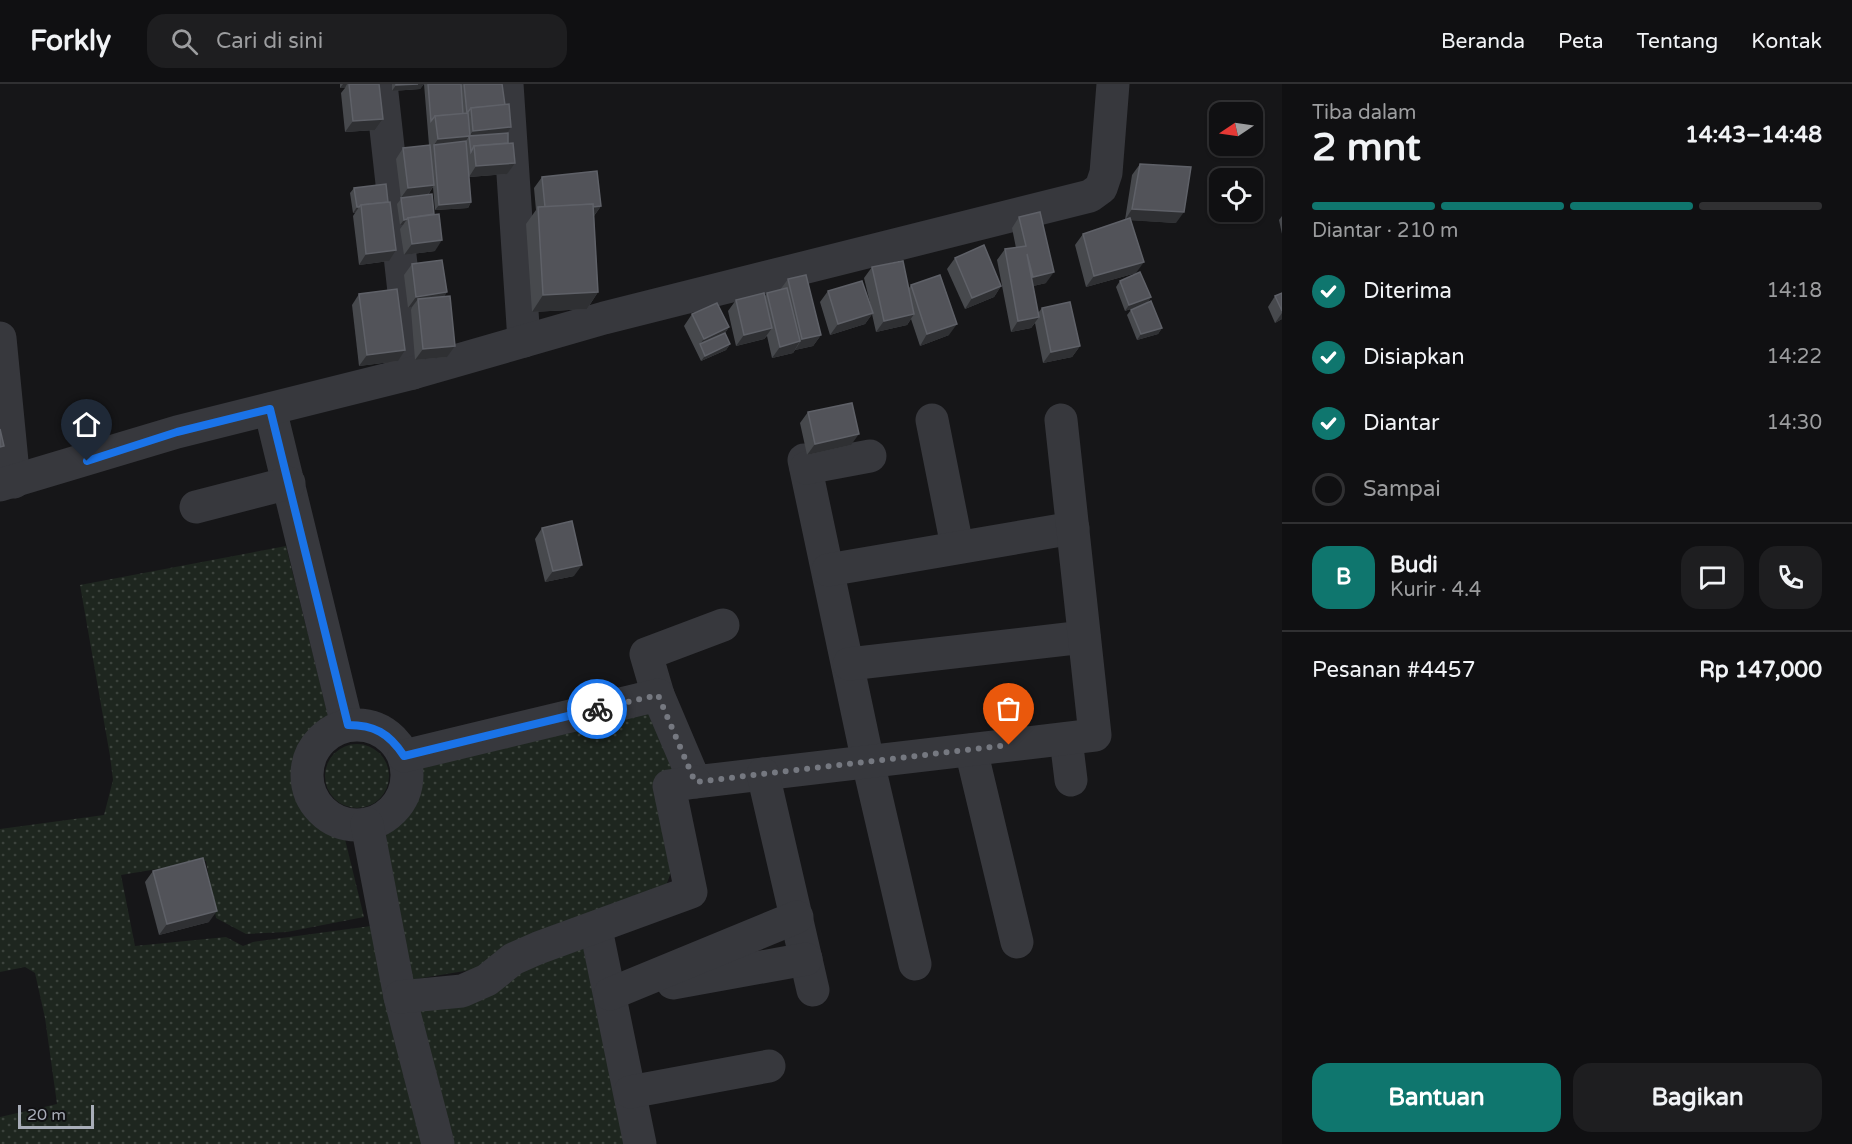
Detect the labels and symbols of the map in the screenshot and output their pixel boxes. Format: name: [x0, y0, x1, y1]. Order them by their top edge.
north arrow: [1209, 102, 1263, 156]
pin: [61, 399, 112, 461]
courier: [567, 679, 627, 739]
pin: [983, 683, 1034, 745]
scale bar: [18, 1102, 94, 1130]

